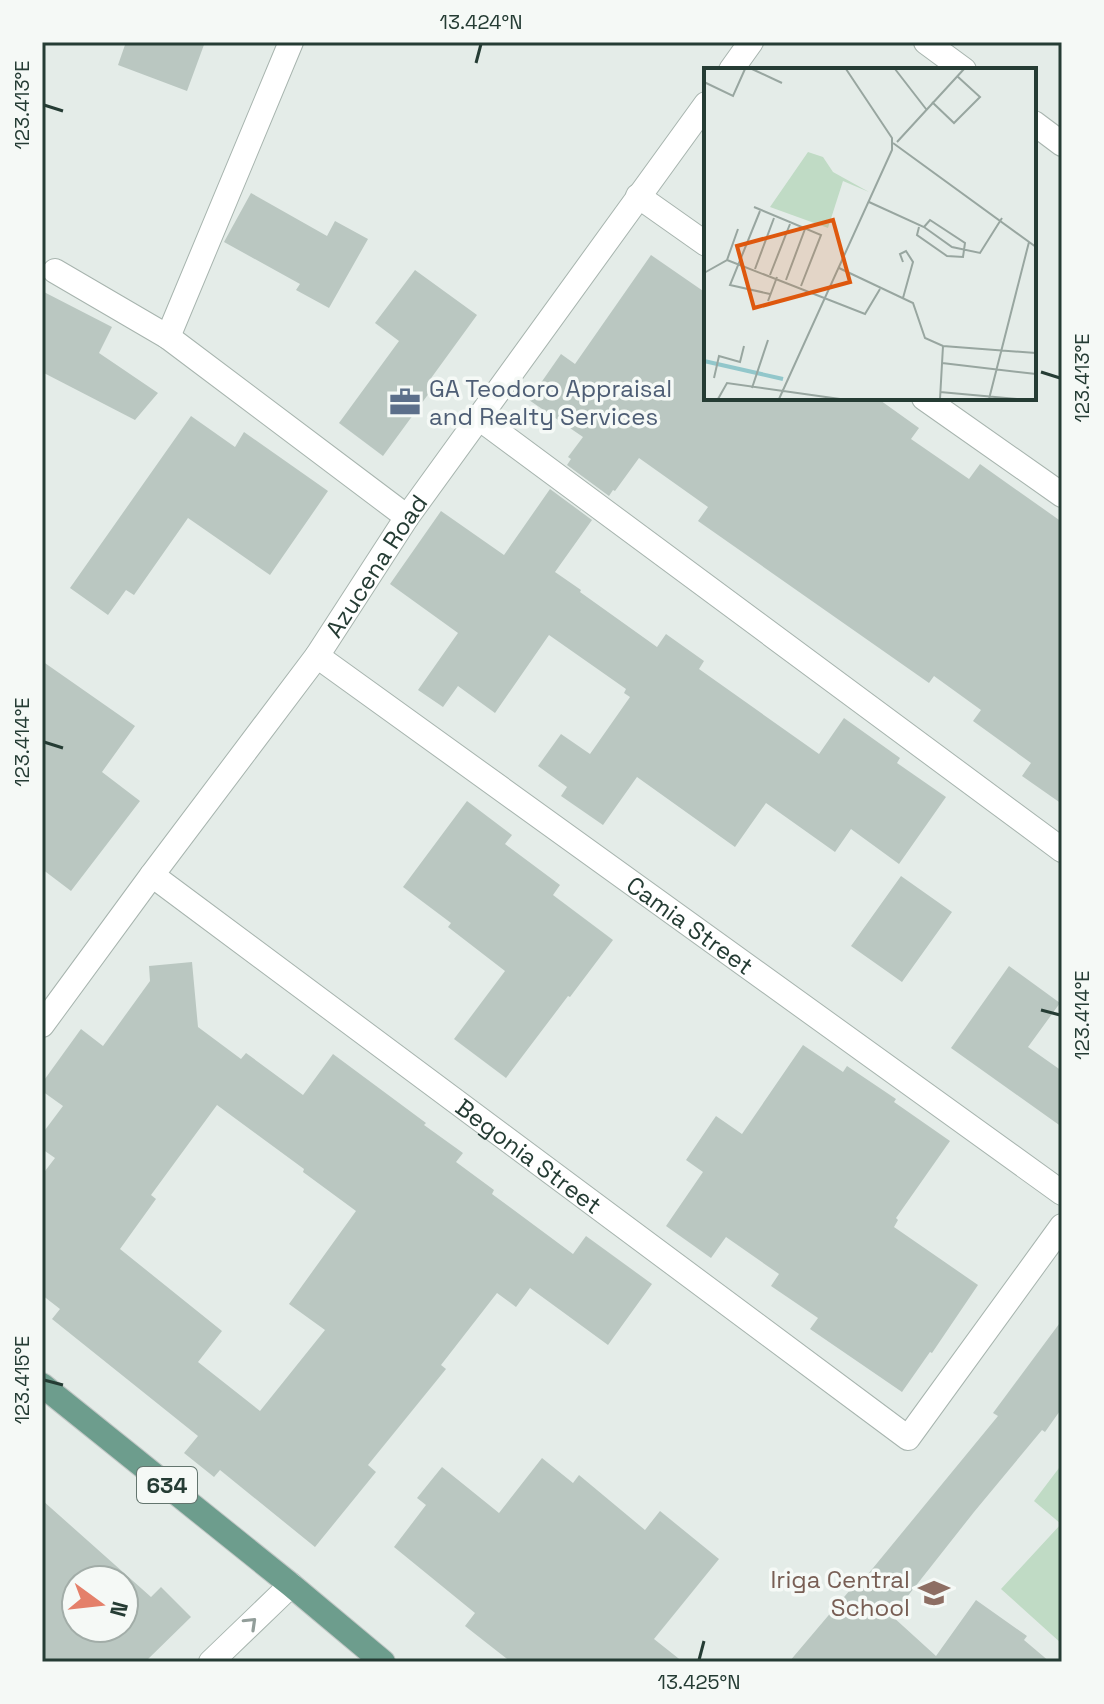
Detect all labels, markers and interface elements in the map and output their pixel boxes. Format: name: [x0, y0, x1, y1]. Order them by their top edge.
text: 13.424°N: [440, 9, 522, 35]
text: 123.413°E: [9, 61, 35, 149]
inset map: [704, 68, 1036, 400]
text: 123.413°E: [1069, 334, 1095, 422]
place label: GA Teodoro Appraisal and Realty Services: [429, 373, 672, 432]
office icon: GA Teodoro Appraisal and Realty Services: [388, 385, 422, 419]
street label: Azucena Road: [318, 488, 434, 643]
text: 123.414°E: [9, 697, 35, 787]
street label: Camia Street: [621, 869, 760, 981]
text: 123.414°E: [1069, 970, 1095, 1060]
street label: Begonia Street: [450, 1091, 608, 1220]
text: 123.415°E: [9, 1336, 35, 1424]
road number: 634: [137, 1467, 197, 1503]
north arrow: [60, 1564, 140, 1644]
place label: Iriga Central School: [770, 1564, 910, 1623]
school or university icon: Iriga Central School: [917, 1576, 951, 1610]
text: N: [104, 1598, 135, 1620]
one-way arrow: [242, 1618, 256, 1633]
text: 13.425°N: [658, 1669, 740, 1695]

